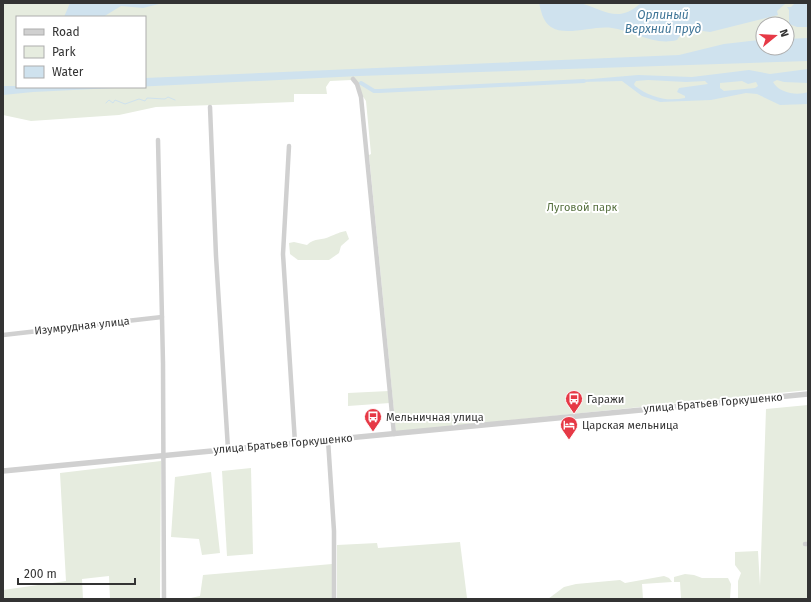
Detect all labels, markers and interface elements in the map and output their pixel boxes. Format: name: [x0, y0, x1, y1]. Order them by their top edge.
water label: Орлиный Верхний пруд: [625, 8, 701, 36]
legend: [16, 16, 146, 88]
north arrow: [755, 16, 795, 56]
text: Road: [52, 25, 80, 39]
text: N: [777, 28, 791, 39]
text: Park: [52, 45, 76, 59]
text: Water: [52, 65, 84, 79]
park label: Луговой парк: [547, 201, 617, 214]
street label: Изумрудная улица: [34, 315, 130, 337]
bus stop icon: Гаражи: [564, 389, 584, 414]
street label: улица Братьев Горкушенко: [643, 390, 783, 416]
place label: Гаражи: [587, 393, 624, 406]
bus stop icon: Мельничная улица: [363, 407, 383, 432]
place label: Мельничная улица: [386, 411, 484, 424]
hotel icon: Царская мельница: [559, 415, 579, 440]
place label: Царская мельница: [582, 419, 678, 432]
street label: улица Братьев Горкушенко: [213, 431, 353, 457]
scale bar: [18, 560, 135, 586]
text: 200 m: [24, 567, 57, 581]

